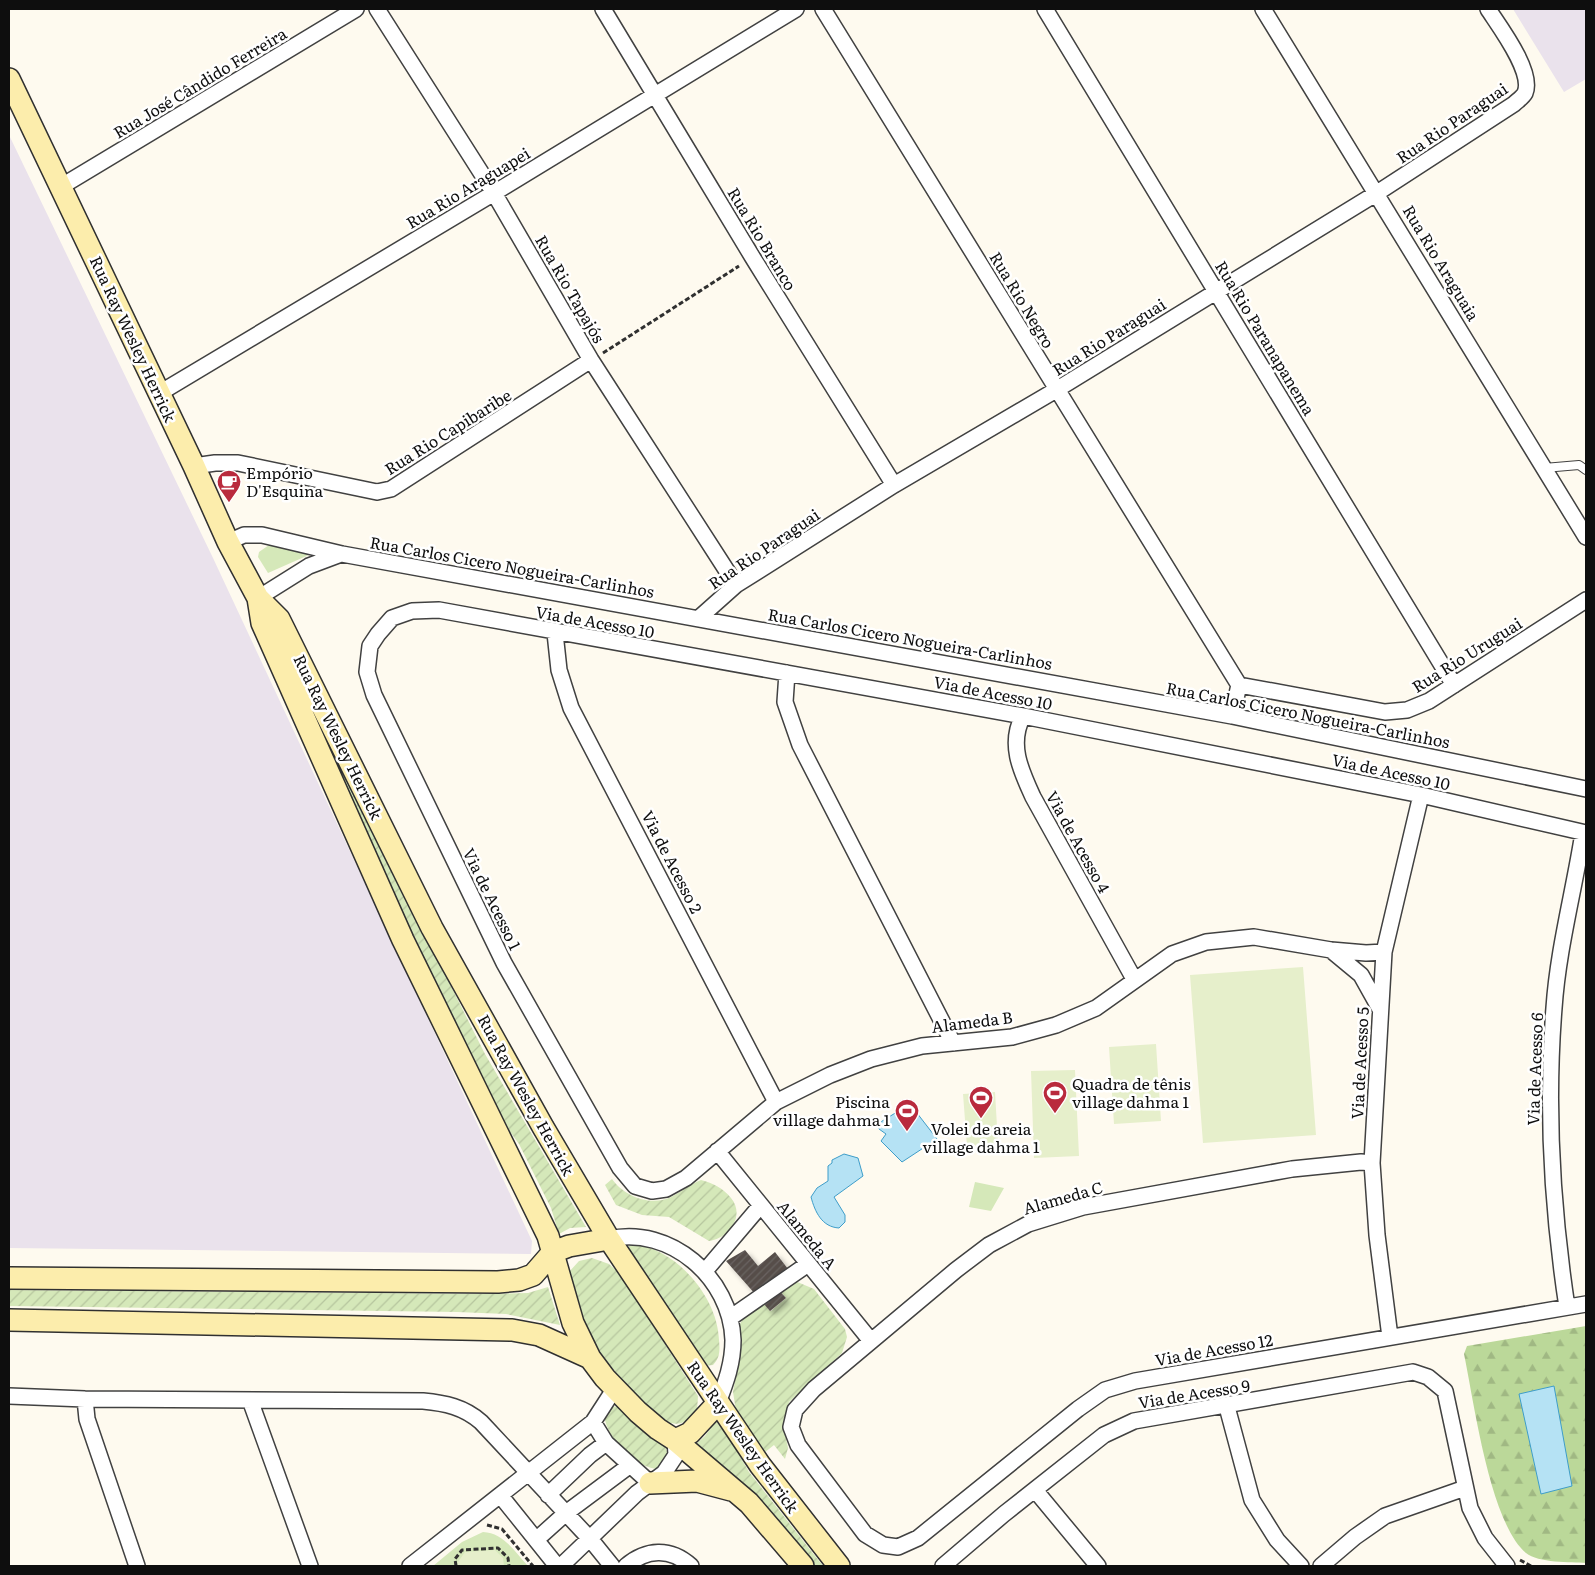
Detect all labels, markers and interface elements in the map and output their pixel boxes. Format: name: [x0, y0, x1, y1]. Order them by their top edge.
street label: Rua José Cândido Ferreira: [108, 21, 291, 144]
street label: Rua Rio Paraguai: [1391, 76, 1512, 168]
street label: Rua Rio Araguapei: [401, 141, 534, 234]
street label: Rua Rio Branco: [723, 182, 803, 295]
street label: Rua Rio Araguaia: [1398, 200, 1486, 325]
street label: Rua Rio Tapajós: [530, 230, 612, 347]
street label: Rua Rio Negro: [985, 247, 1061, 352]
street label: Rua Ray Wesley Herrick: [85, 252, 183, 426]
street label: Rua Rio Paranapanema: [1210, 256, 1322, 420]
street label: Rua Rio Paraguai: [1047, 292, 1170, 381]
street label: Rua Rio Capibaribe: [379, 382, 516, 480]
place label: Empório D'Esquina: [246, 460, 324, 502]
cafe icon: Empório D'Esquina: [216, 469, 242, 503]
street label: Rua Rio Paraguai: [703, 502, 824, 594]
street label: Rua Carlos Cicero Nogueira-Carlinhos: [368, 529, 656, 603]
street label: Via de Acesso 10: [534, 599, 657, 643]
street label: Rua Carlos Cicero Nogueira-Carlinhos: [766, 601, 1054, 675]
street label: Rua Rio Uruguai: [1407, 611, 1526, 698]
street label: Rua Ray Wesley Herrick: [288, 650, 389, 823]
street label: Via de Acesso 10: [932, 669, 1055, 715]
street label: Rua Carlos Cicero Nogueira-Carlinhos: [1164, 675, 1452, 753]
street label: Via de Acesso 10: [1330, 747, 1453, 795]
street label: Via de Acesso 4: [1041, 786, 1117, 897]
street label: Via de Acesso 2: [637, 806, 709, 917]
street label: Via de Acesso 1: [458, 843, 528, 954]
street label: Alameda B: [930, 1004, 1014, 1038]
street label: Via de Acesso 5: [1344, 1006, 1374, 1120]
street label: Rua Ray Wesley Herrick: [473, 1010, 581, 1180]
street label: Via de Acesso 6: [1520, 1012, 1548, 1126]
place label: Quadra de tênis village dahma 1: [1072, 1071, 1191, 1113]
sports icon: Quadra de tênis village dahma 1: [1042, 1080, 1068, 1114]
sports icon: Volei de areia village dahma 1: [968, 1085, 994, 1119]
place label: Piscina village dahma 1: [773, 1089, 890, 1131]
sports icon: Piscina village dahma 1: [894, 1098, 920, 1132]
place label: Volei de areia village dahma 1: [923, 1116, 1040, 1158]
street label: Alameda C: [1020, 1174, 1106, 1220]
street label: Alameda A: [772, 1195, 843, 1274]
street label: Via de Acesso 12: [1153, 1327, 1275, 1371]
street label: Rua Ray Wesley Herrick: [682, 1355, 806, 1518]
street label: Via de Acesso 9: [1136, 1372, 1251, 1414]

